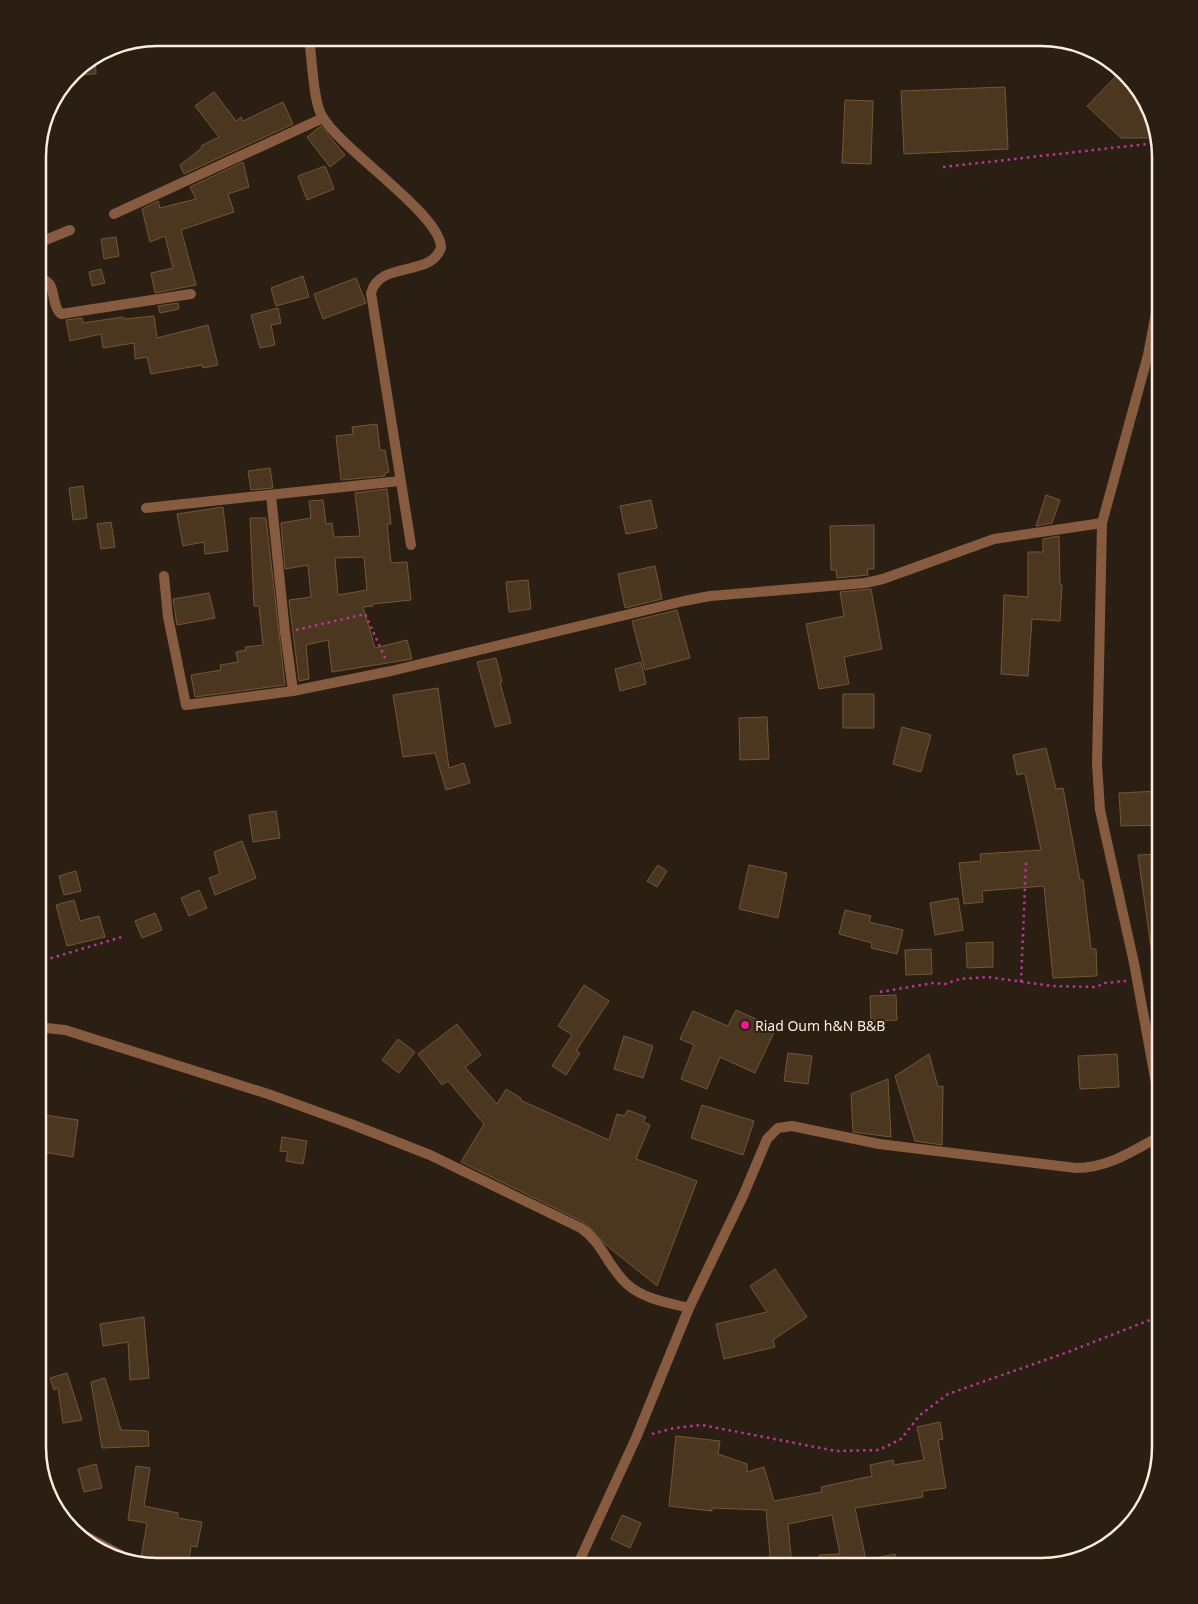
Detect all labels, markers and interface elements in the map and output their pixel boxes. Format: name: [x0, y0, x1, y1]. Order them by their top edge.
place label: Riad Oum h&N B&B: [755, 1016, 885, 1035]
marker: Riad Oum h&N B&B: [739, 1019, 751, 1031]

